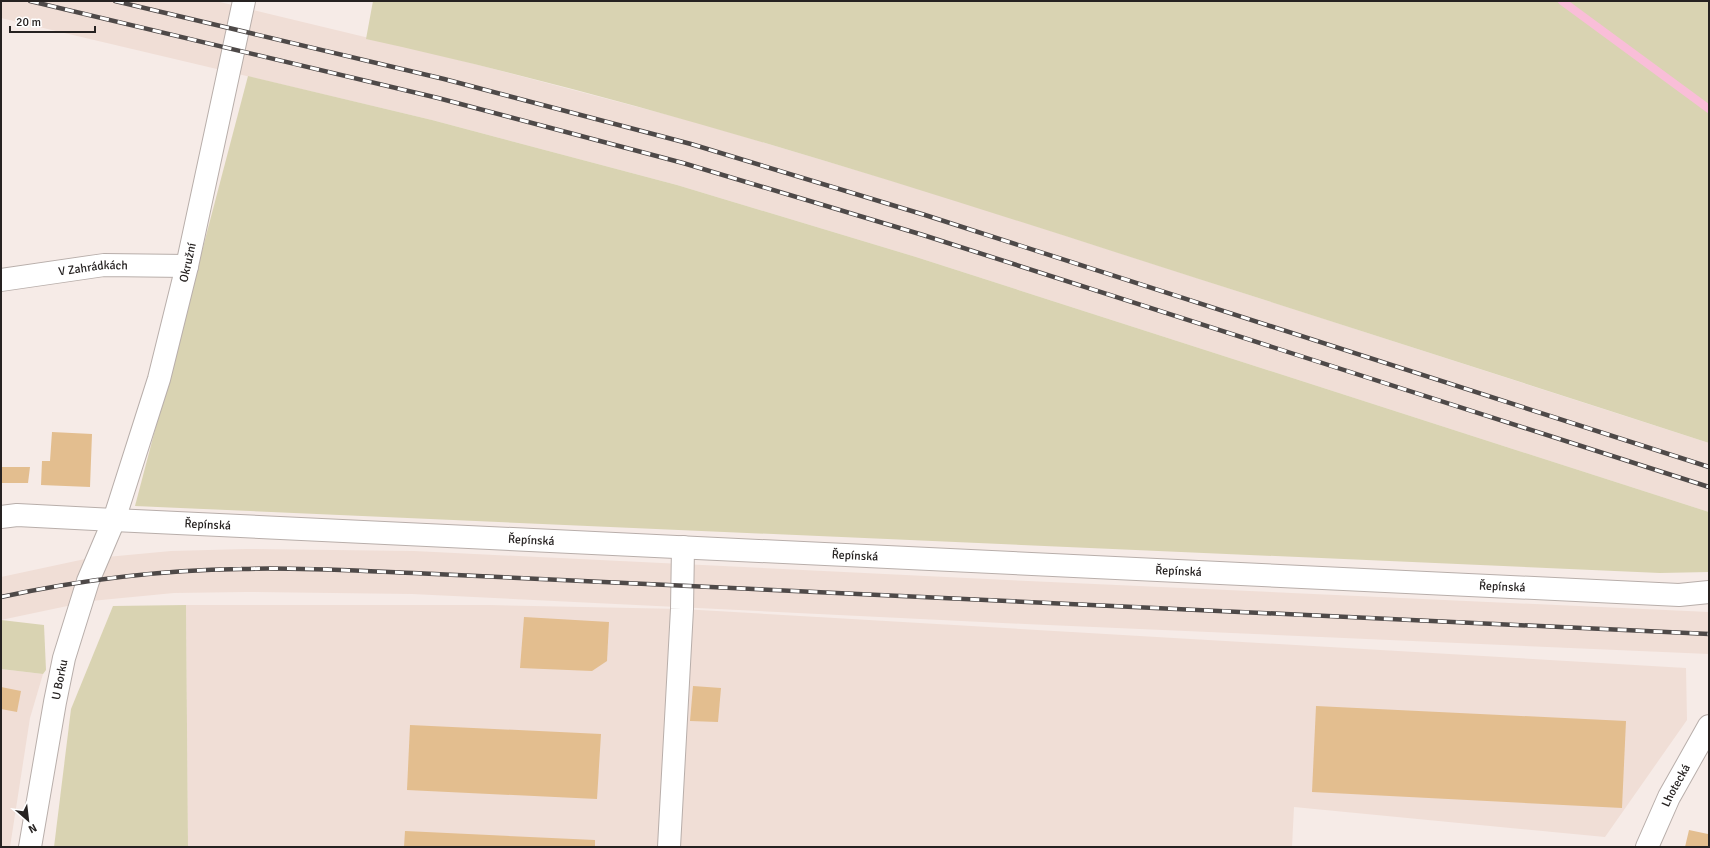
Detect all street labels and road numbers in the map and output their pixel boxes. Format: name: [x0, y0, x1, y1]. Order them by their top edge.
street label: Okružní: [176, 241, 200, 284]
street label: V Zahrádkách: [57, 258, 128, 280]
street label: Řepínská: [184, 516, 231, 534]
street label: Řepínská: [508, 532, 555, 549]
street label: Řepínská: [831, 547, 879, 565]
street label: Řepínská: [1155, 563, 1202, 580]
street label: Řepínská: [1478, 578, 1526, 596]
street label: U Borku: [49, 658, 72, 701]
street label: Lhotecká: [1659, 762, 1694, 809]

